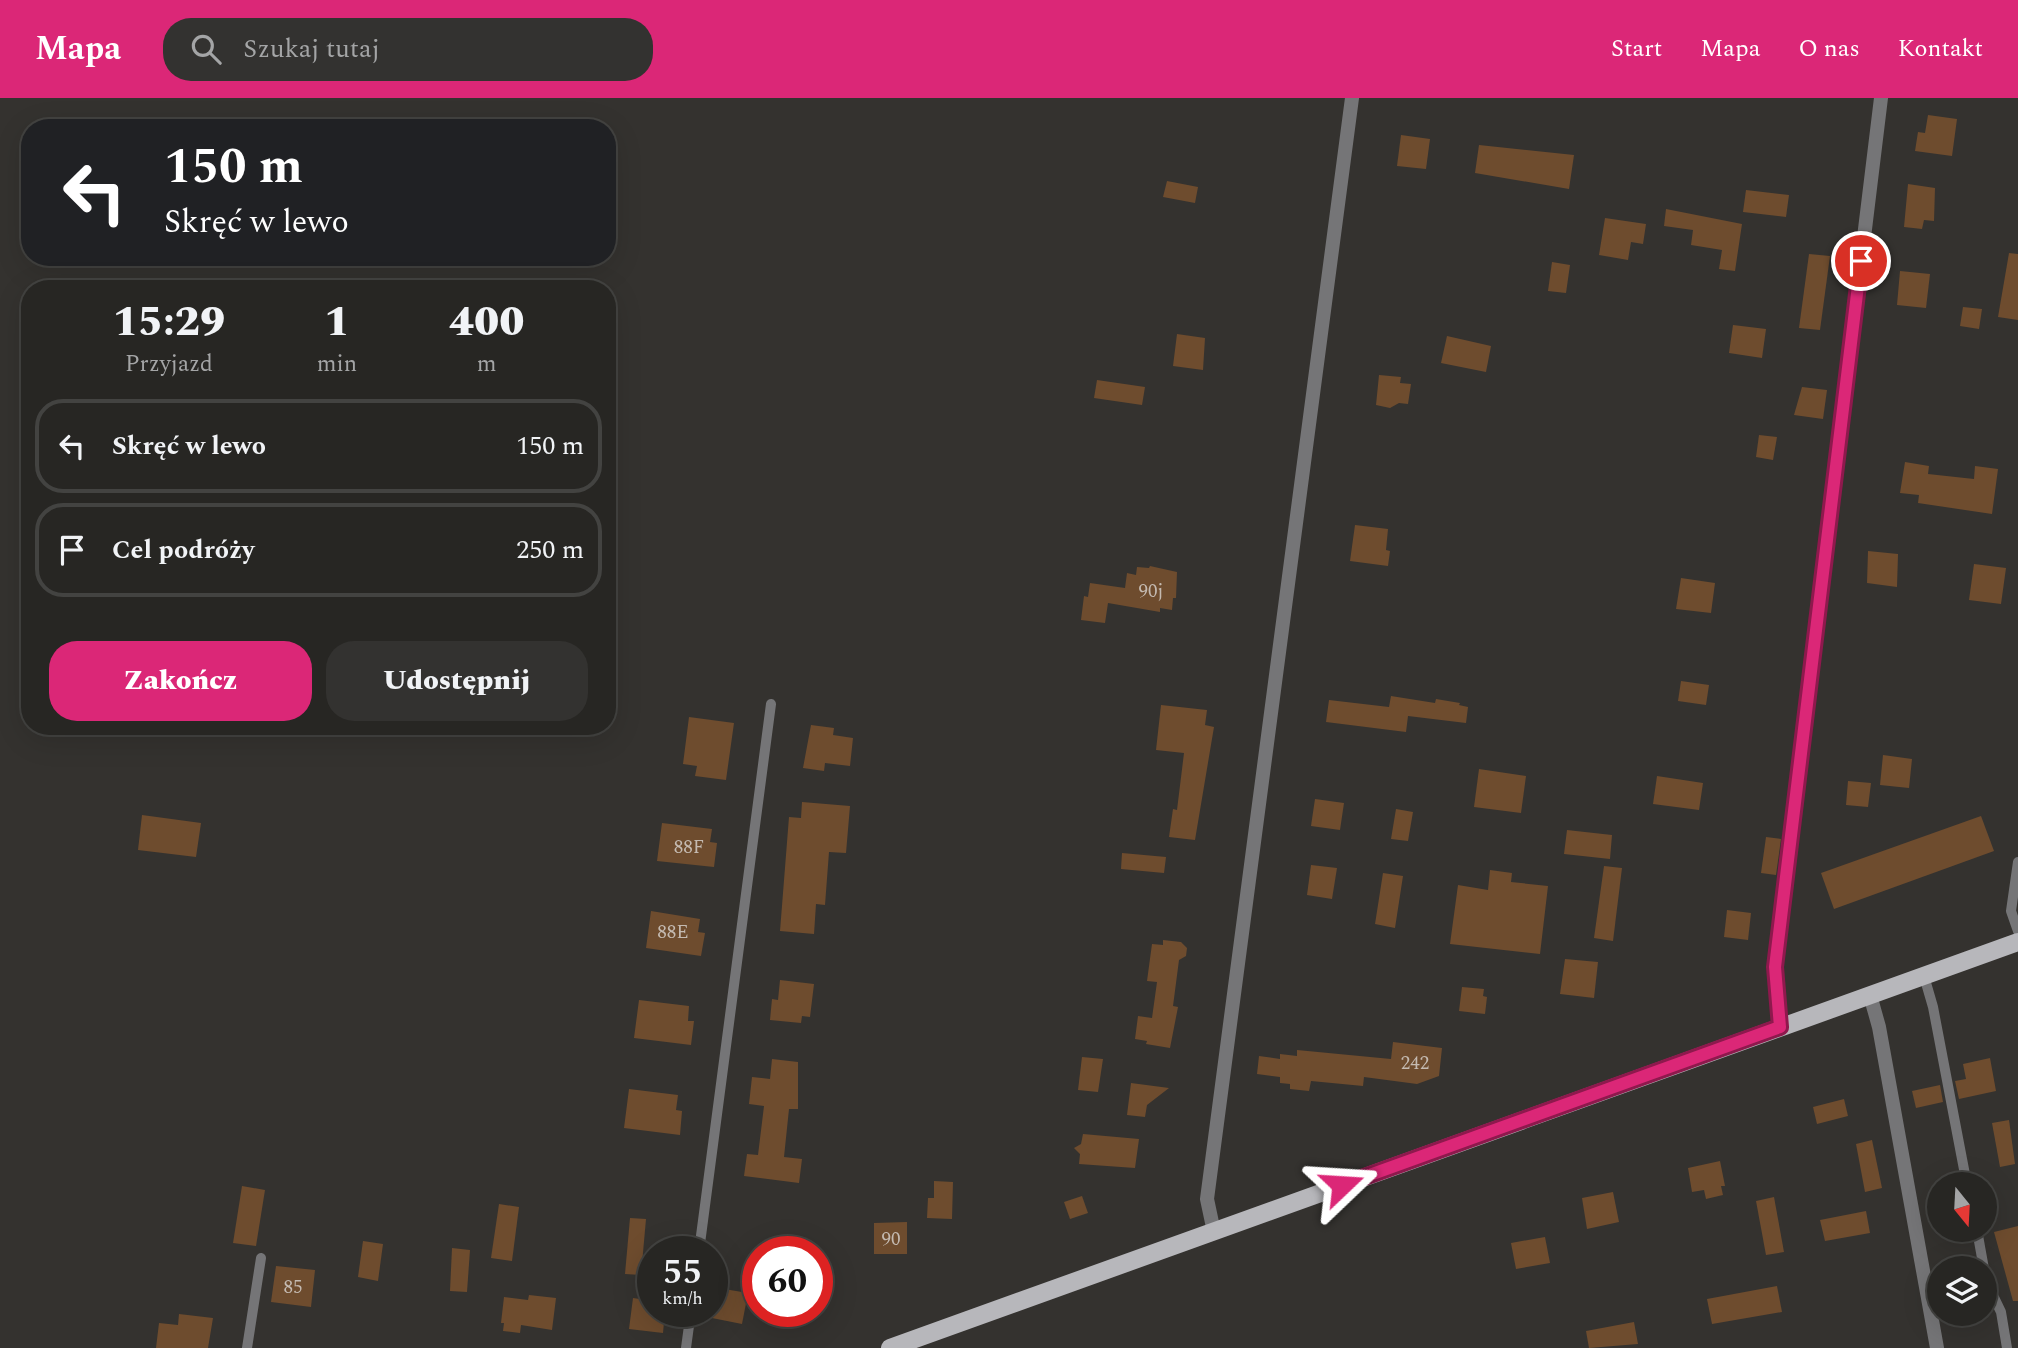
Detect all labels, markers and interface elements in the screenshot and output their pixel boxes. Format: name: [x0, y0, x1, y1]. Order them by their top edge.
search box: [163, 18, 653, 81]
text: Mapa: [35, 24, 121, 74]
text: Szukaj tutaj: [243, 29, 380, 69]
icon: search: [187, 30, 225, 68]
text: Start: [1611, 31, 1662, 67]
text: Mapa: [1700, 31, 1760, 67]
text: O nas: [1798, 31, 1860, 67]
text: Kontakt: [1898, 31, 1983, 67]
text: 150 m: [164, 130, 303, 205]
icon: left: [49, 147, 140, 238]
text: Skręć w lewo: [164, 198, 349, 247]
pin: [1831, 231, 1891, 291]
icon: arrive: [1842, 242, 1880, 280]
text: 15:29: [113, 291, 225, 354]
text: 1: [324, 291, 350, 354]
text: 400: [449, 291, 524, 354]
text: Przyjazd: [125, 347, 213, 382]
text: min: [317, 347, 357, 382]
text: m: [477, 347, 496, 382]
text: Skręć w lewo: [112, 426, 266, 466]
text: 150 m: [516, 426, 584, 466]
icon: left: [53, 427, 91, 465]
text: Cel podróży: [112, 530, 254, 570]
text: 250 m: [516, 530, 584, 570]
icon: arrive: [53, 531, 91, 569]
house number: 90j: [1139, 577, 1163, 606]
button: Zakończ: [49, 641, 312, 721]
button: Udostępnij: [326, 641, 588, 721]
house number: 88F: [674, 833, 704, 862]
house number: 88E: [657, 918, 689, 947]
house number: 242: [1401, 1049, 1429, 1078]
position arrow: [1305, 1148, 1379, 1222]
north arrow: [1927, 1172, 1997, 1242]
map controls: [1927, 1172, 1997, 1326]
house number: 90: [881, 1225, 901, 1254]
speed limit sign: 60: [742, 1236, 833, 1327]
text: 55: [663, 1246, 702, 1299]
button: layers: [1927, 1256, 1997, 1326]
house number: 85: [283, 1273, 303, 1302]
text: km/h: [662, 1285, 703, 1312]

